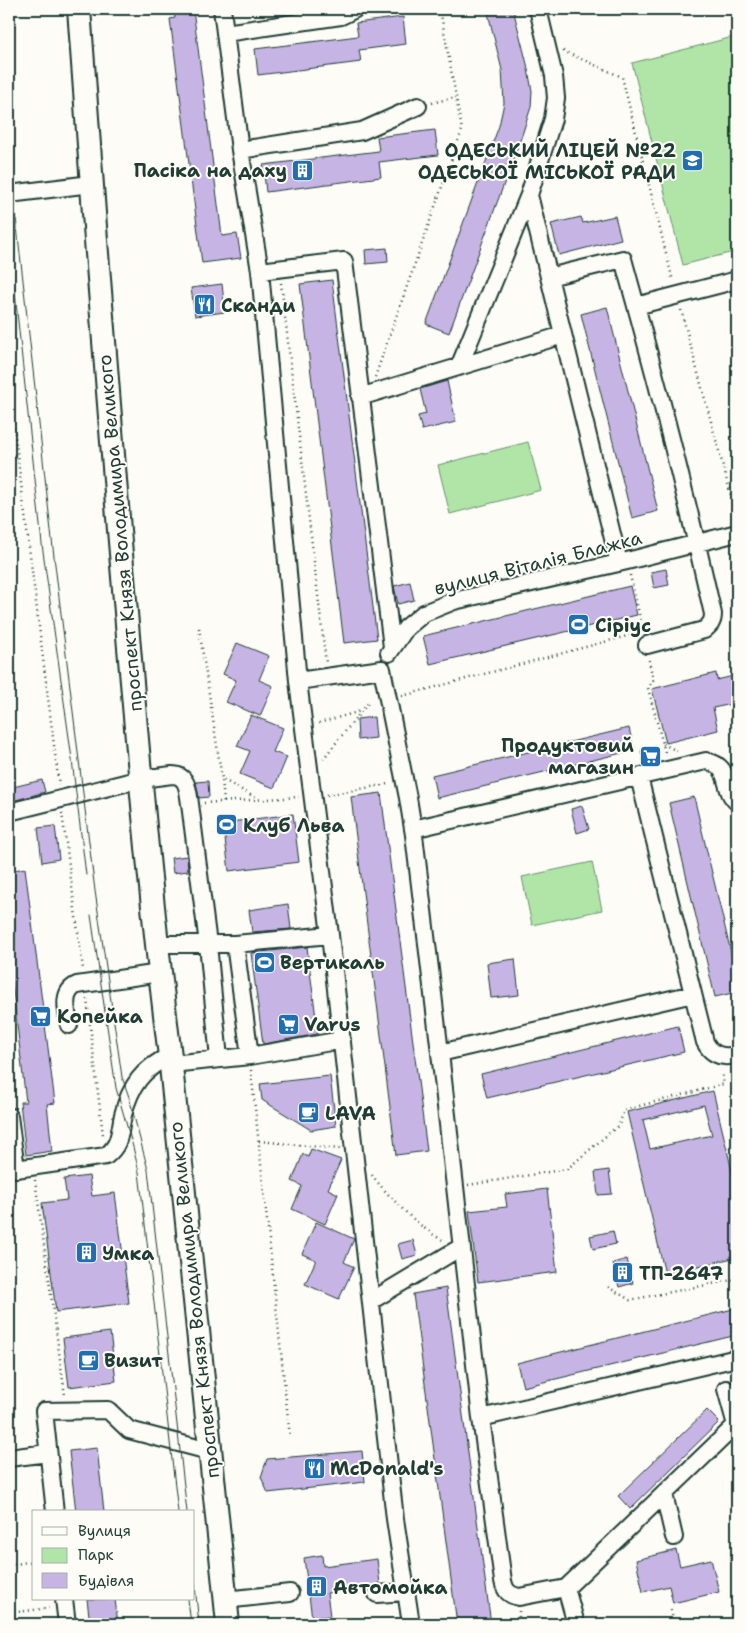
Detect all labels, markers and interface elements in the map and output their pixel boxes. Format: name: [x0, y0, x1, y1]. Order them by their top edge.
place label: ОДЕСЬКИЙ ЛІЦЕЙ №22 ОДЕСЬКОЇ МІСЬКОЇ РАДИ: [418, 138, 676, 185]
school or university icon: ОДЕСЬКИЙ ЛІЦЕЙ №22 ОДЕСЬКОЇ МІСЬКОЇ РАДИ: [680, 149, 704, 173]
place label: Пасіка на даху: [134, 158, 287, 183]
building icon: Пасіка на даху: [291, 158, 315, 182]
restaurant icon: Сканди: [193, 293, 217, 317]
place label: Сканди: [221, 293, 296, 318]
street label: проспект Князя Володимира Великого: [92, 353, 148, 713]
street label: вулиця Віталія Блажка: [432, 525, 645, 601]
sports icon: Сіріус: [567, 613, 591, 637]
place label: Сіріус: [595, 613, 651, 638]
place label: Продуктовий магазин: [501, 733, 634, 780]
supermarket icon: Продуктовий магазин: [638, 744, 662, 768]
sports icon: Клуб Льва: [215, 813, 239, 837]
place label: Клуб Льва: [243, 813, 344, 838]
sports icon: Вертикаль: [252, 950, 276, 974]
place label: Вертикаль: [280, 950, 385, 975]
supermarket icon: Копейка: [29, 1004, 53, 1028]
place label: Копейка: [57, 1004, 143, 1029]
supermarket icon: Varus: [276, 1012, 300, 1036]
place label: Varus: [304, 1012, 361, 1037]
cafe icon: LAVA: [297, 1101, 321, 1125]
place label: LAVA: [325, 1101, 376, 1126]
street label: проспект Князя Володимира Великого: [163, 1120, 225, 1480]
building icon: Умка: [74, 1241, 98, 1265]
place label: Умка: [102, 1241, 154, 1266]
building icon: ТП-2647: [611, 1261, 635, 1285]
place label: ТП-2647: [639, 1261, 723, 1286]
cafe icon: Визит: [76, 1348, 100, 1372]
place label: Визит: [104, 1348, 163, 1373]
restaurant icon: McDonald's: [302, 1456, 326, 1480]
place label: McDonald's: [330, 1456, 443, 1481]
legend: [32, 1510, 195, 1600]
text: Вулиця: [78, 1521, 131, 1541]
text: Парк: [78, 1545, 114, 1565]
text: Будівля: [78, 1571, 134, 1591]
building icon: Автомойка: [305, 1575, 329, 1599]
place label: Автомойка: [333, 1575, 448, 1600]

